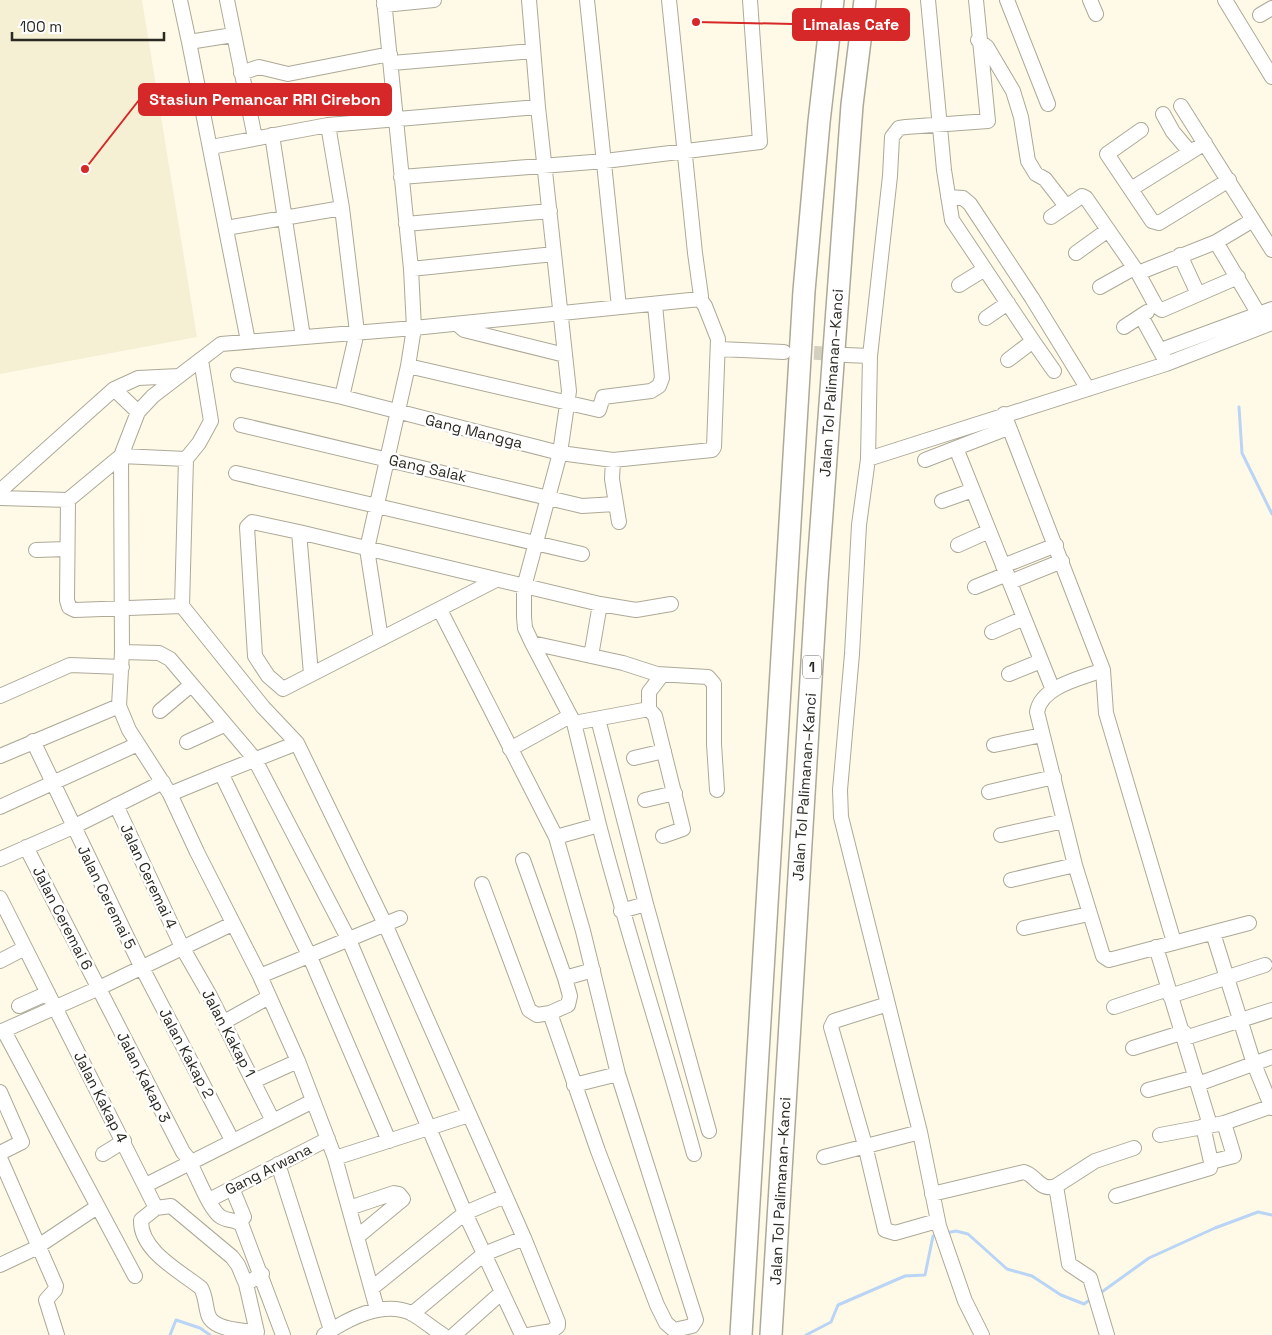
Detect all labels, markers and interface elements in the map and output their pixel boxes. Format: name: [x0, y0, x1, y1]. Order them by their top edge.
callout: Limalas Cafe: [793, 9, 909, 40]
scale bar: [12, 10, 165, 42]
text: Limalas Cafe: [803, 14, 899, 35]
text: 100 m: [20, 17, 62, 36]
callout: Stasiun Pemancar RRI Cirebon: [139, 84, 391, 115]
text: Stasiun Pemancar RRI Cirebon: [149, 89, 381, 110]
street label: Jalan Tol Palimanan–Kanci: [815, 288, 847, 478]
street label: Gang Mangga: [423, 410, 525, 452]
street label: Gang Salak: [387, 450, 469, 486]
road number: 1: [803, 656, 821, 679]
street label: Jalan Tol Palimanan–Kanci: [788, 692, 820, 882]
street label: Jalan Ceremai 4: [116, 820, 182, 932]
street label: Jalan Ceremai 5: [74, 842, 140, 952]
street label: Jalan Ceremai 6: [29, 863, 97, 973]
street label: Jalan Kakap 1: [198, 986, 260, 1080]
street label: Jalan Kakap 2: [155, 1005, 219, 1101]
street label: Jalan Kakap 3: [113, 1028, 175, 1126]
street label: Jalan Kakap 4: [70, 1048, 132, 1146]
street label: Jalan Tol Palimanan–Kanci: [766, 1096, 794, 1286]
street label: Gang Arwana: [222, 1139, 315, 1199]

